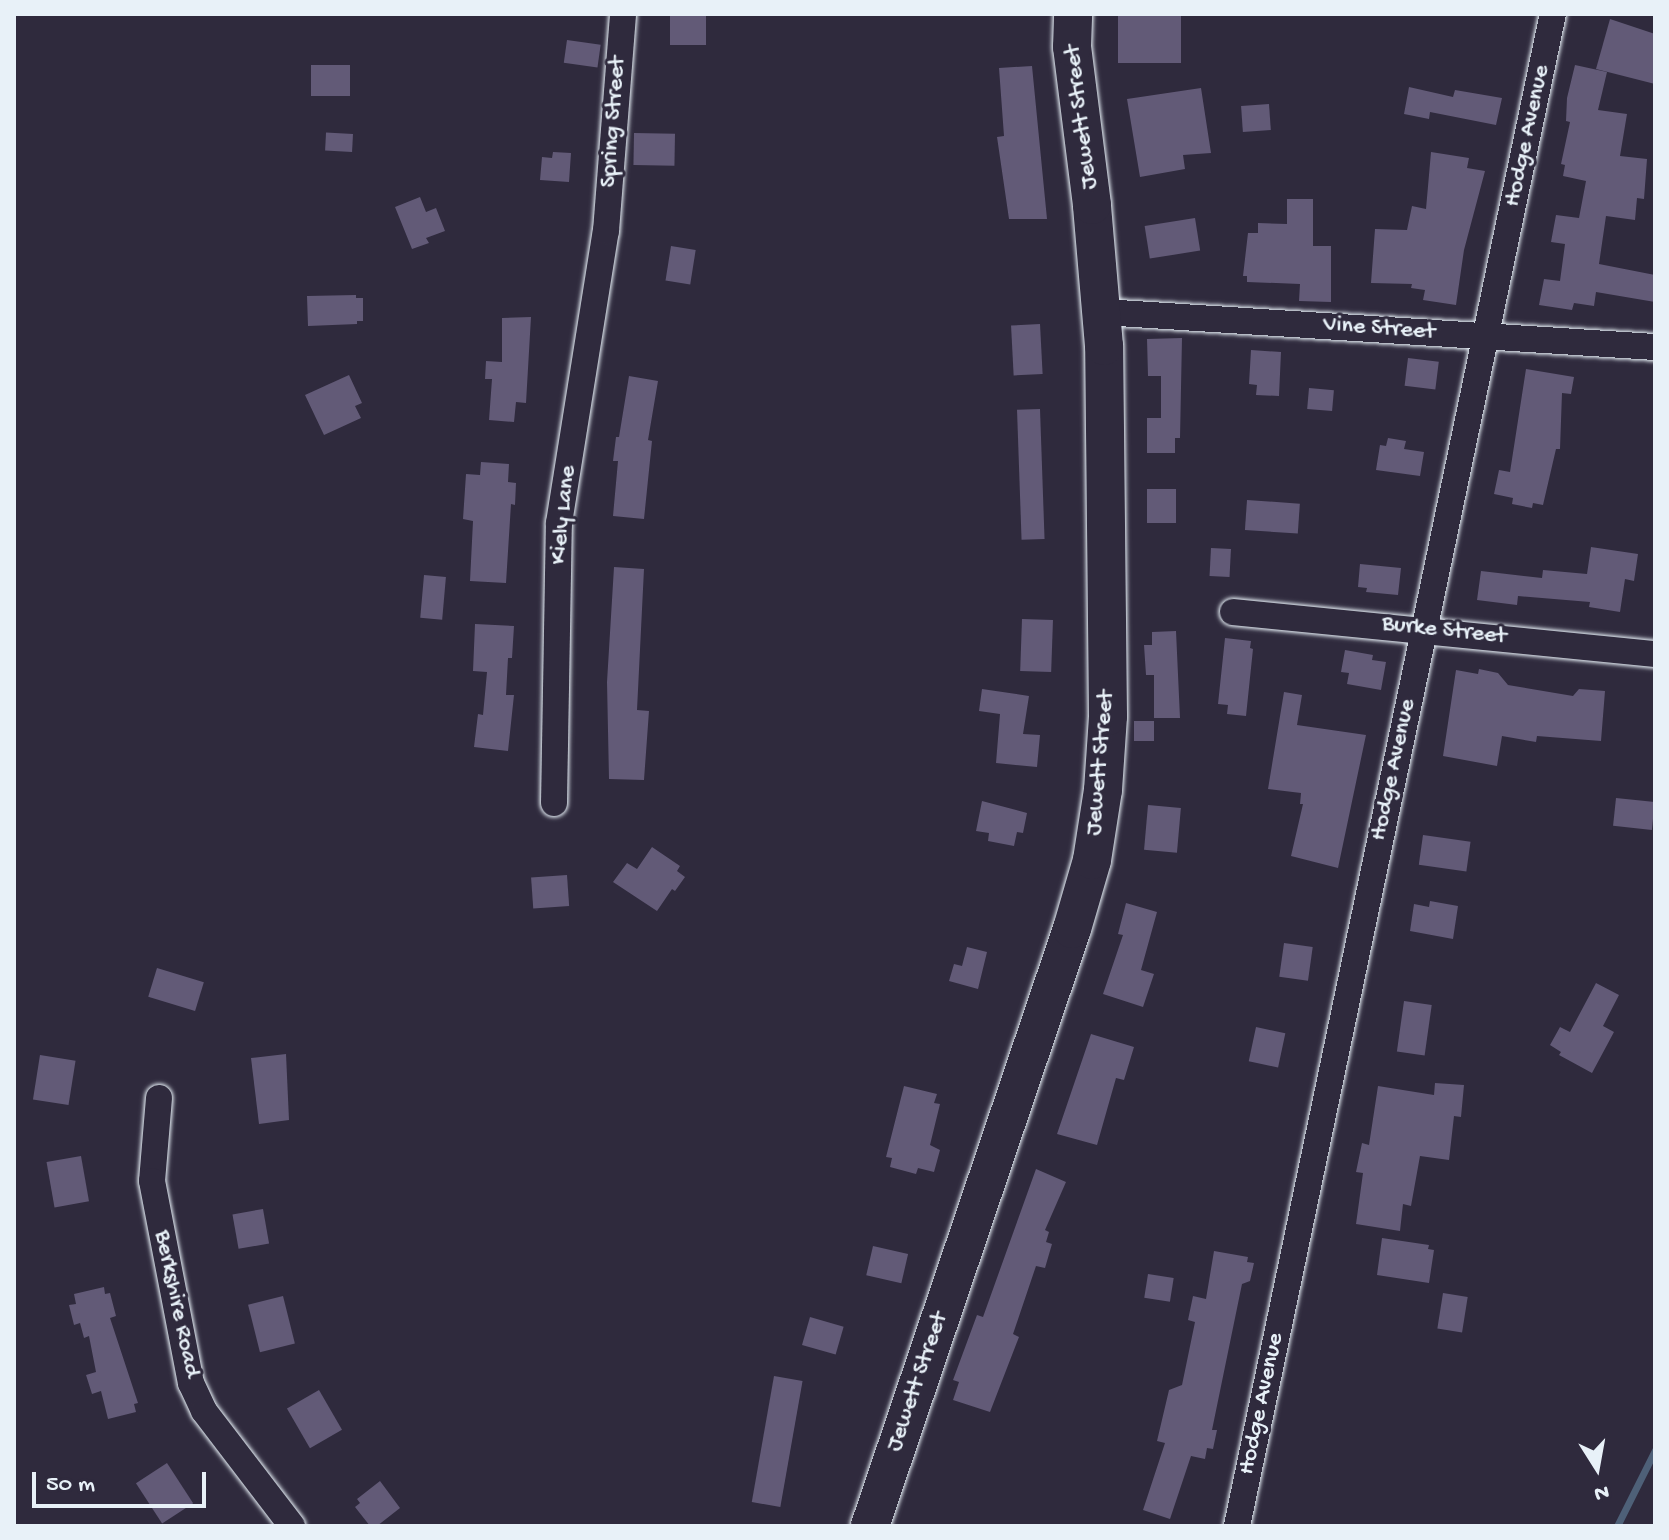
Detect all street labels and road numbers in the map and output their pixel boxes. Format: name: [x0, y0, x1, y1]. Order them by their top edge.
street label: Jewett Street: [1059, 43, 1105, 191]
street label: Spring Street: [595, 55, 633, 189]
street label: Hodge Avenue: [1499, 63, 1557, 209]
street label: Vine Street: [1322, 311, 1436, 347]
street label: Kiely Lane: [544, 464, 584, 566]
street label: Burke Street: [1380, 610, 1508, 652]
street label: Jewett Street: [1080, 689, 1122, 837]
street label: Hodge Avenue: [1365, 697, 1423, 843]
street label: Berkshire Road: [146, 1228, 206, 1380]
street label: Jewett Street: [881, 1309, 955, 1455]
street label: Hodge Avenue: [1233, 1331, 1291, 1477]

